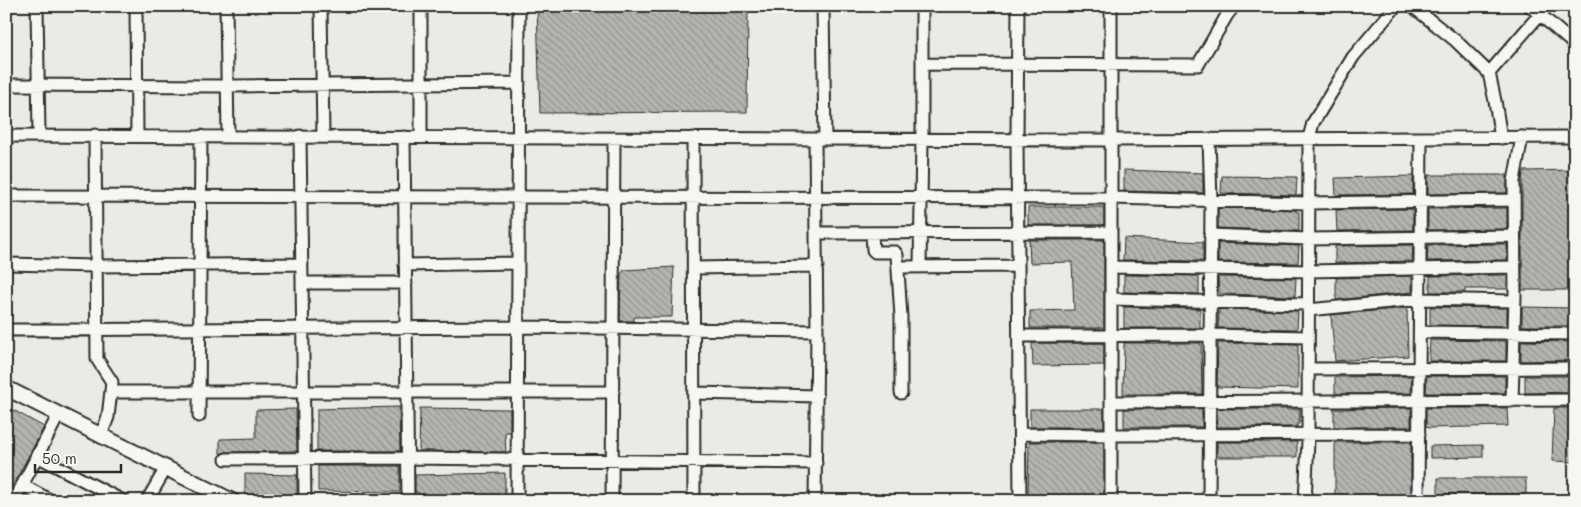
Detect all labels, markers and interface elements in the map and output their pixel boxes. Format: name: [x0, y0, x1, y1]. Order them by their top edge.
scale bar: [35, 442, 121, 474]
text: 50 m: [42, 448, 77, 468]

